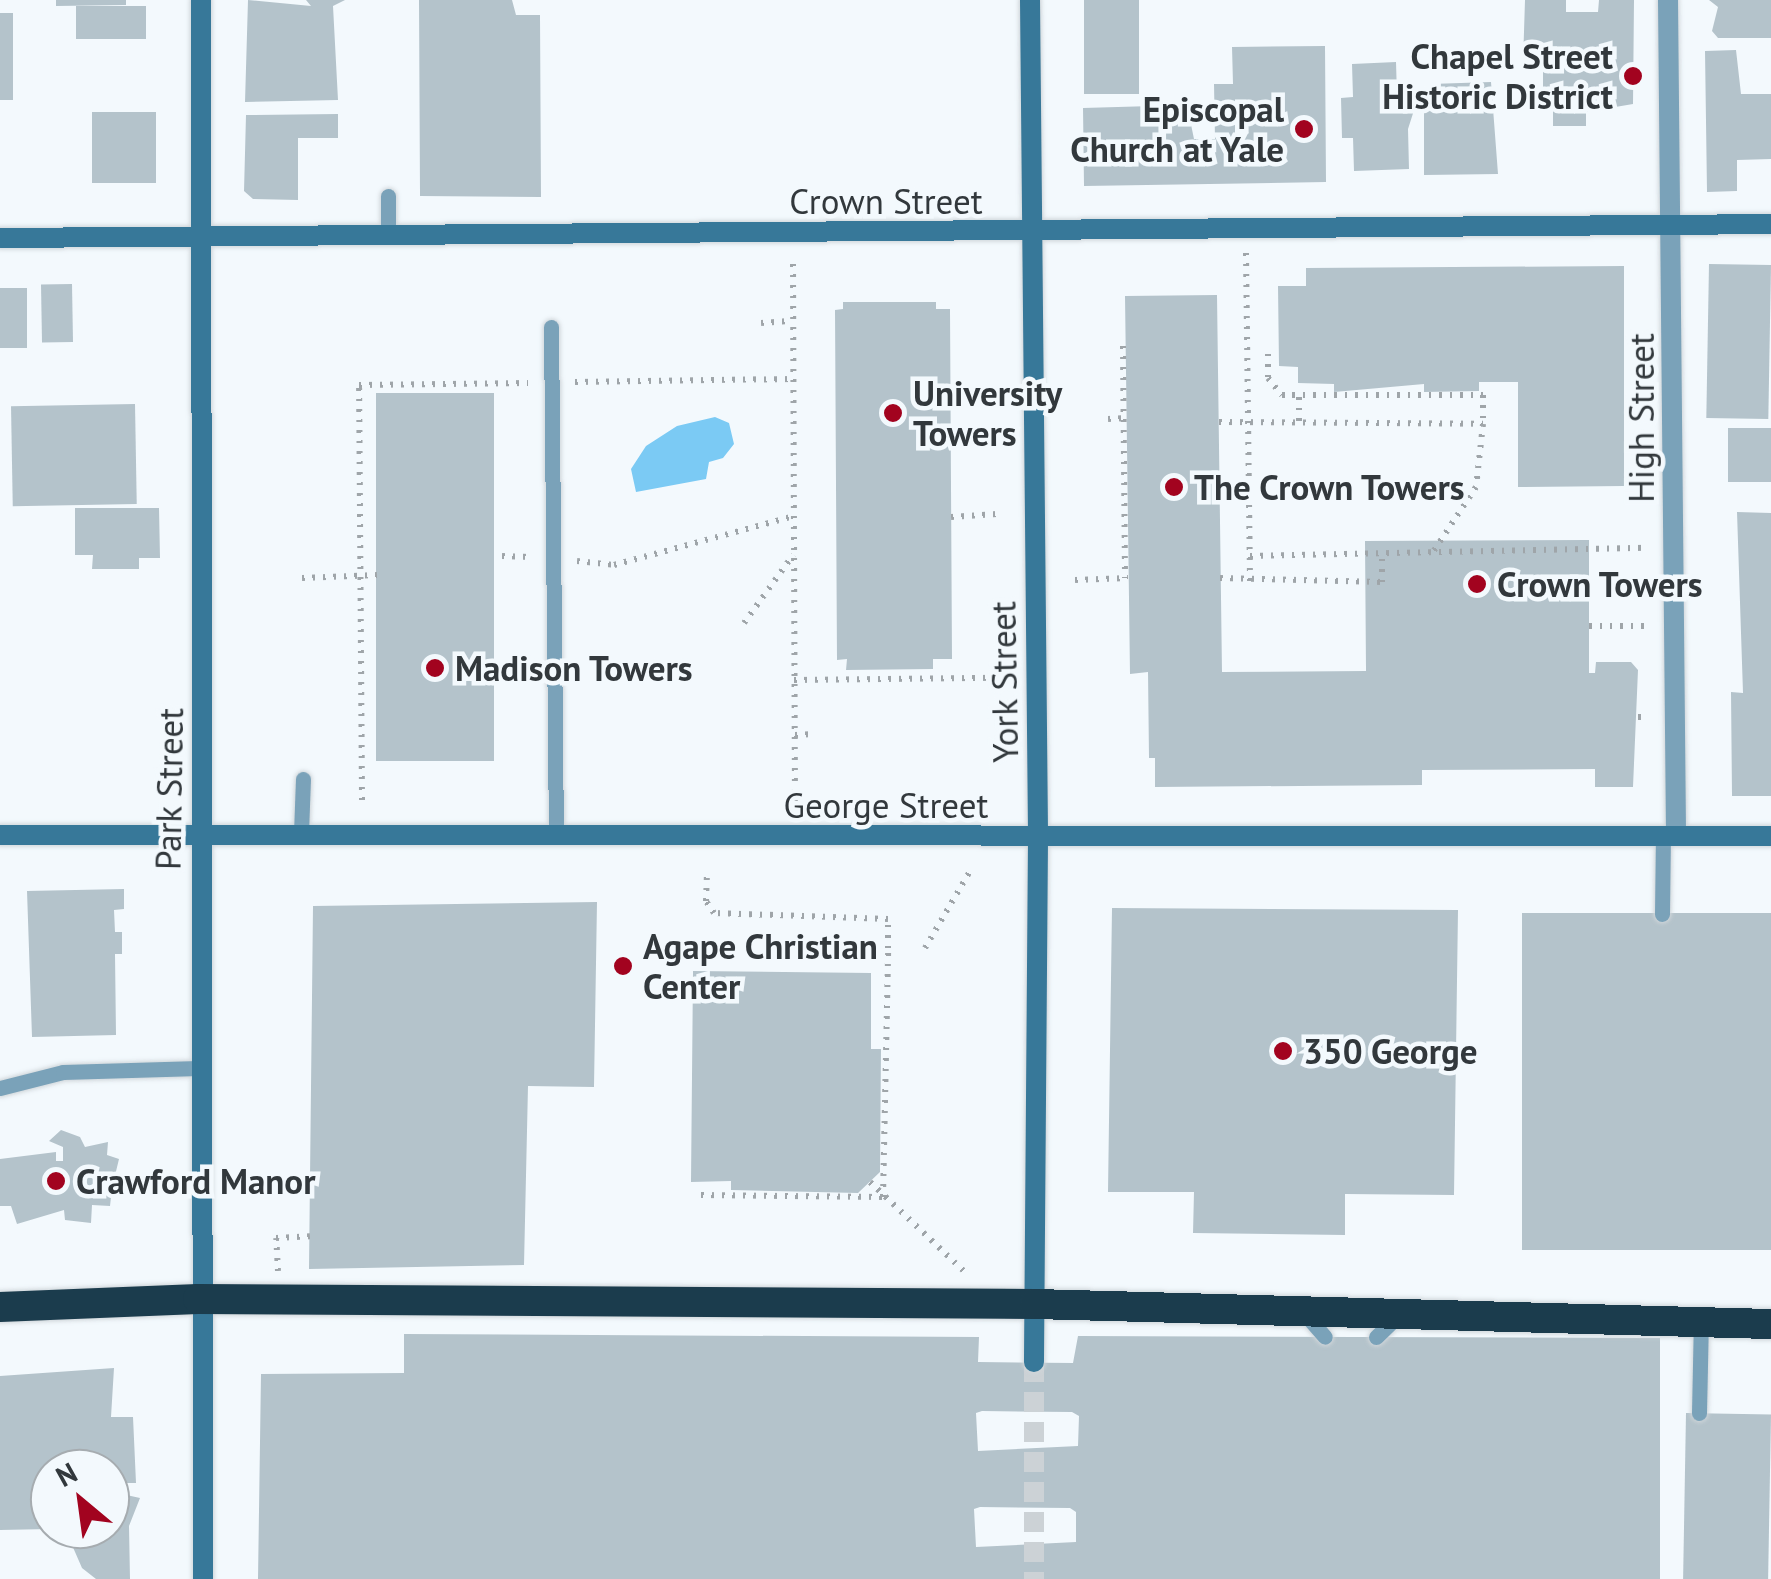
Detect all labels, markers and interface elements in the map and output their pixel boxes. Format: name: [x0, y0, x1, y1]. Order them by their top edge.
place label: Chapel Street Historic District: [1381, 35, 1613, 117]
marker: Chapel Street Historic District: [1622, 65, 1644, 87]
place label: Episcopal Church at Yale: [1069, 88, 1284, 170]
marker: Episcopal Church at Yale: [1293, 118, 1315, 140]
street label: Crown Street: [789, 180, 983, 222]
street label: High Street: [1620, 333, 1662, 503]
place label: University Towers: [913, 372, 1062, 454]
marker: University Towers: [882, 402, 904, 424]
place label: The Crown Towers: [1194, 466, 1466, 508]
marker: The Crown Towers: [1163, 476, 1185, 498]
place label: Crown Towers: [1497, 563, 1704, 605]
marker: Crown Towers: [1466, 573, 1488, 595]
street label: York Street: [982, 600, 1026, 764]
place label: Madison Towers: [455, 647, 694, 689]
marker: Madison Towers: [424, 657, 446, 679]
street label: Park Street: [147, 707, 191, 871]
street label: George Street: [784, 784, 988, 826]
place label: Agape Christian Center: [643, 925, 878, 1007]
marker: Agape Christian Center: [612, 955, 634, 977]
place label: 350 George: [1303, 1030, 1478, 1072]
marker: 350 George: [1272, 1040, 1294, 1062]
place label: Crawford Manor: [76, 1160, 315, 1202]
marker: Crawford Manor: [45, 1170, 67, 1192]
north arrow: [30, 1449, 130, 1549]
text: N: [49, 1453, 83, 1495]

